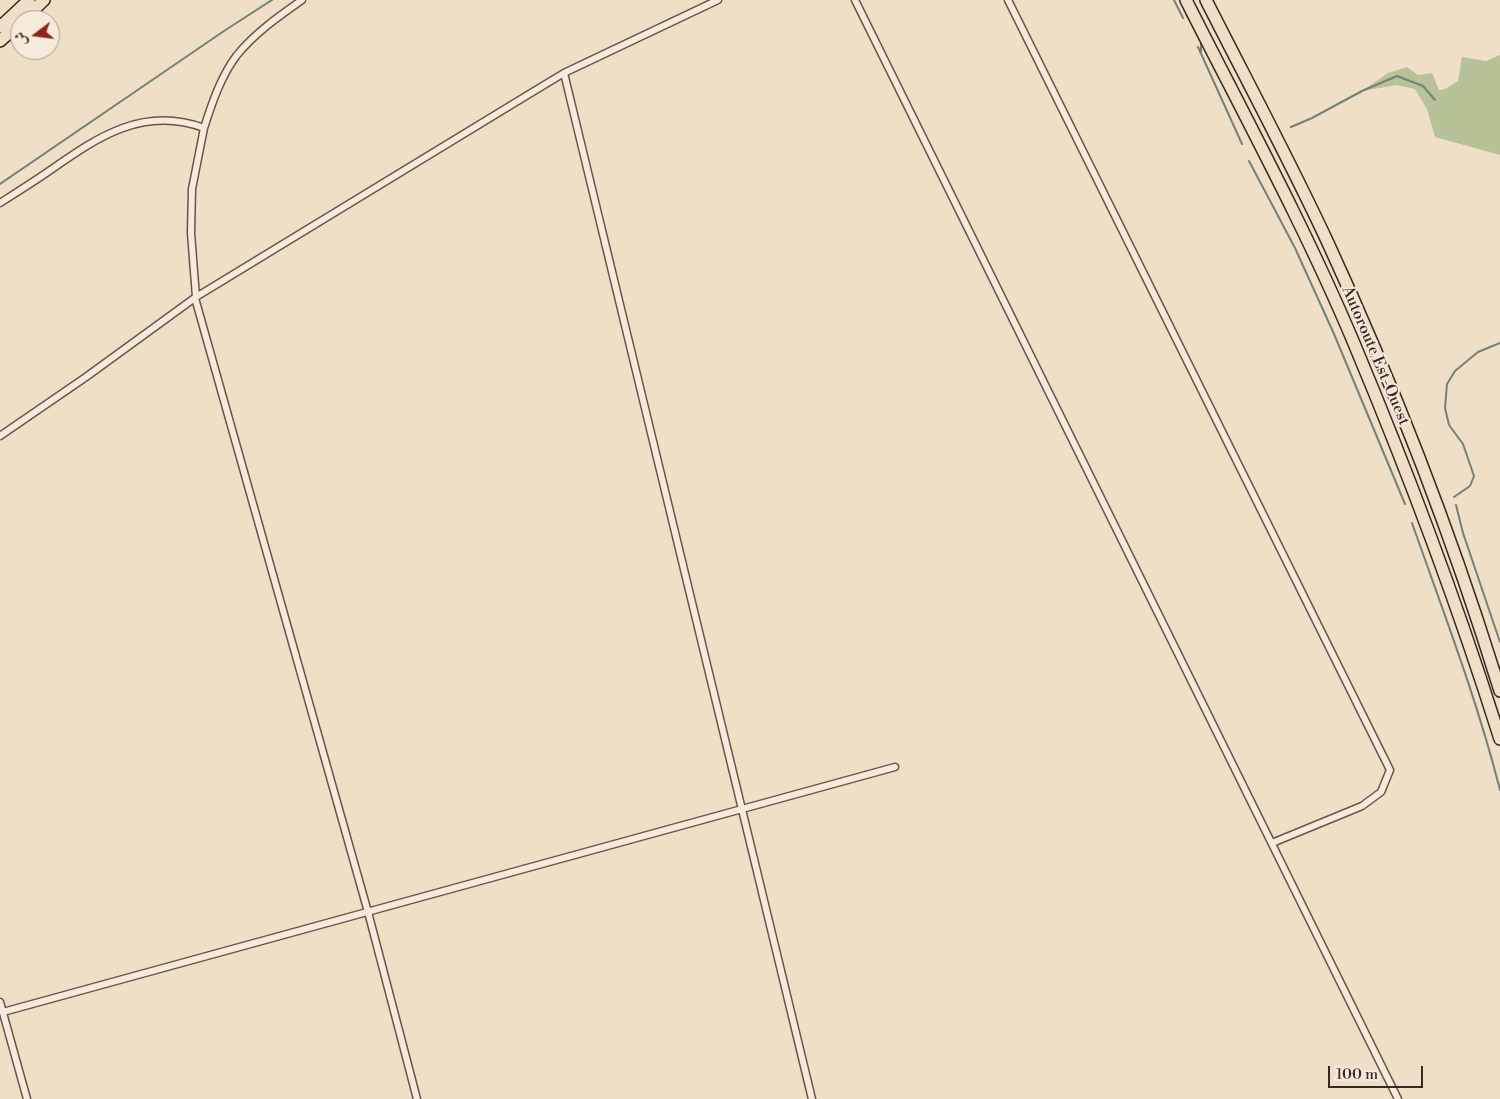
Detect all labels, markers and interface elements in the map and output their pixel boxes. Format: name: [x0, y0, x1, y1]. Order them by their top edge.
north arrow: [10, 10, 60, 60]
text: ش: [11, 30, 32, 48]
street label: Autoroute Est-Ouest: [1337, 284, 1413, 428]
scale bar: [1330, 1056, 1425, 1088]
text: 100 m: [1336, 1065, 1378, 1084]

